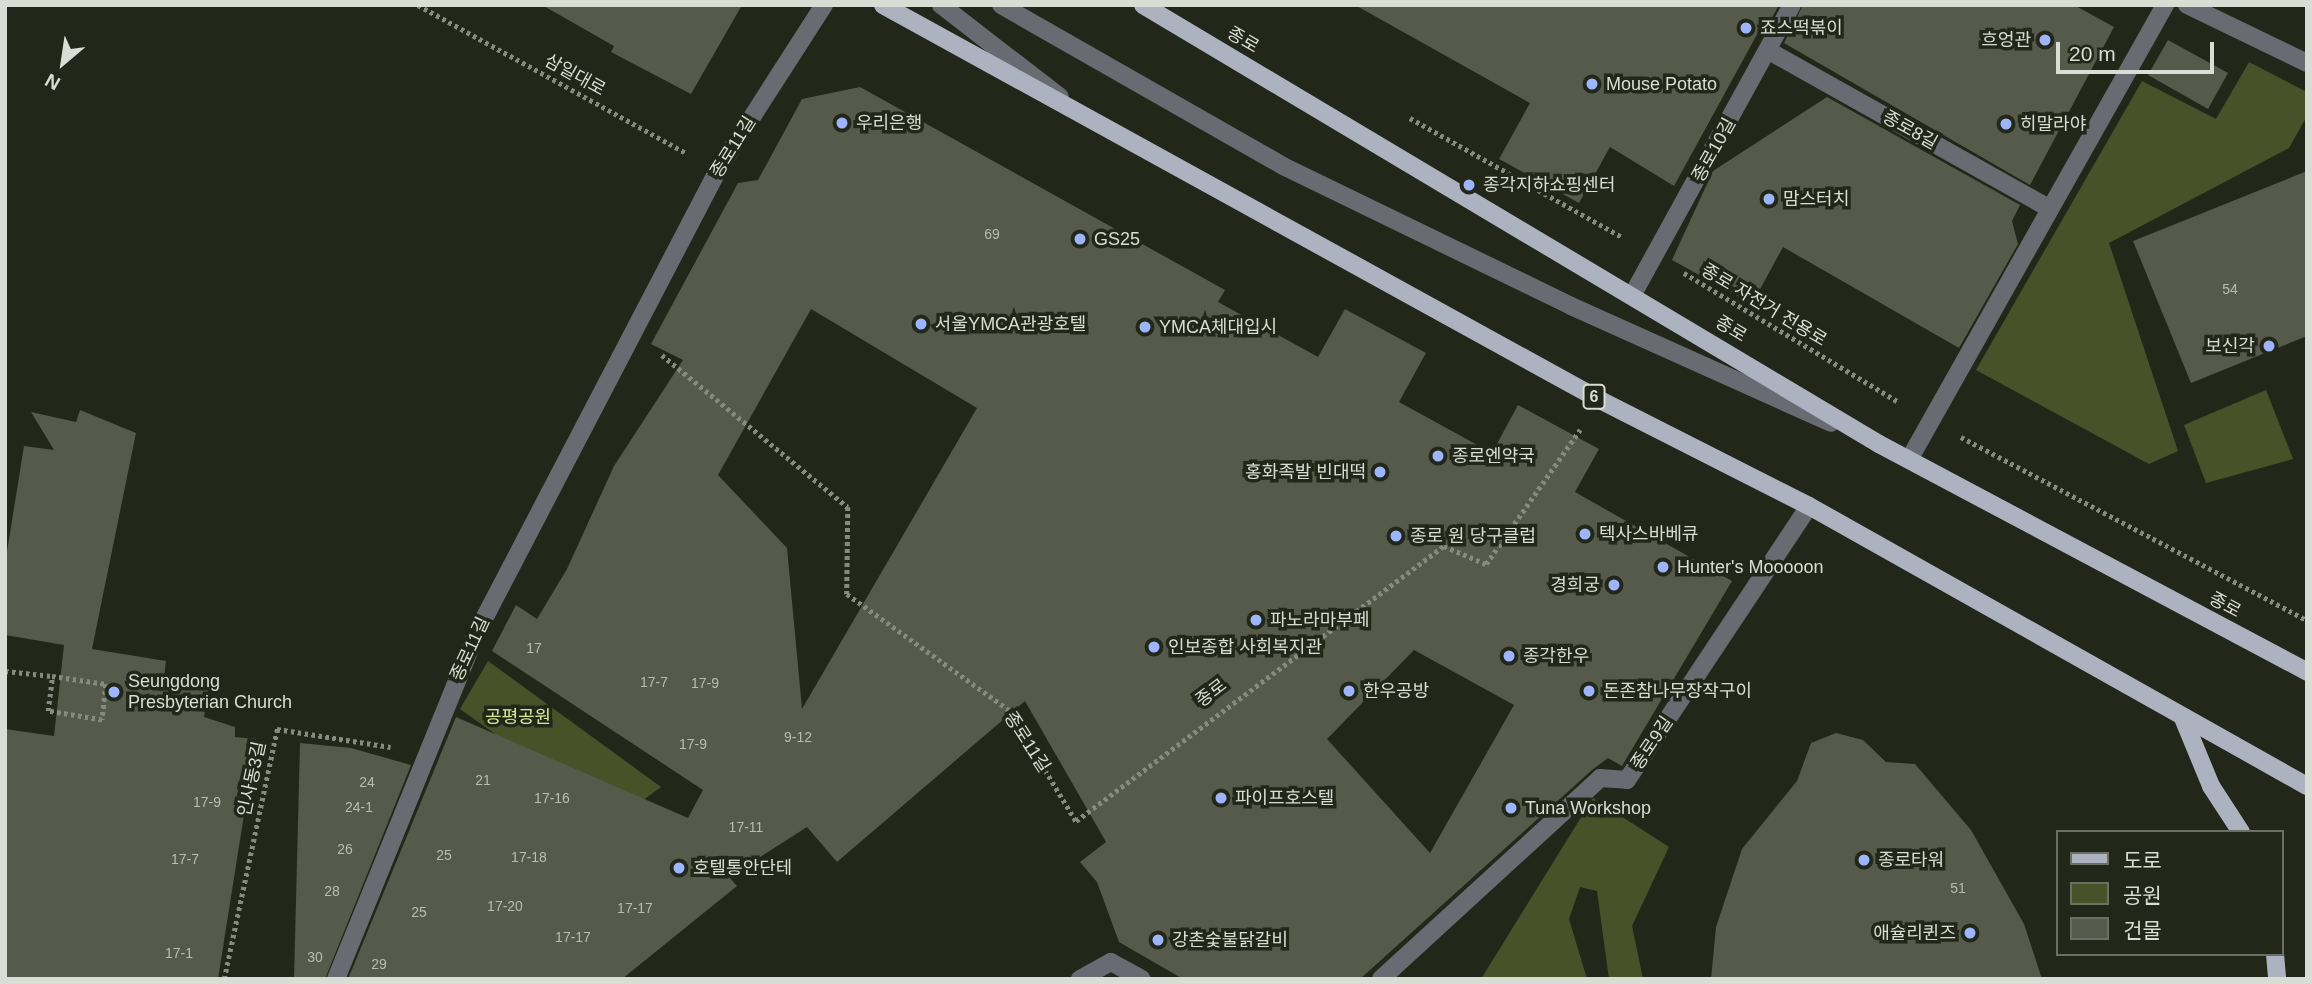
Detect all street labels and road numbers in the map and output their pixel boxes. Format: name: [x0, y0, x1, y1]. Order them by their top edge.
street label: 종로: [1223, 22, 1263, 58]
street label: 삼일대로: [541, 49, 609, 101]
street label: 종로8길: [1879, 106, 1941, 154]
street label: 종로11길: [706, 112, 760, 182]
street label: 종로10길: [1688, 114, 1740, 186]
street label: 종로 자전거 전용로: [1697, 259, 1831, 351]
street label: 종로: [1711, 311, 1751, 347]
road number: 6: [1582, 384, 1606, 410]
street label: 종로: [2205, 588, 2245, 622]
street label: 종로11길: [446, 613, 494, 685]
street label: 종로: [1191, 674, 1231, 712]
street label: 종로11길: [999, 707, 1055, 777]
street label: 종로9길: [1626, 712, 1678, 774]
street label: 인사동3길: [234, 739, 270, 819]

